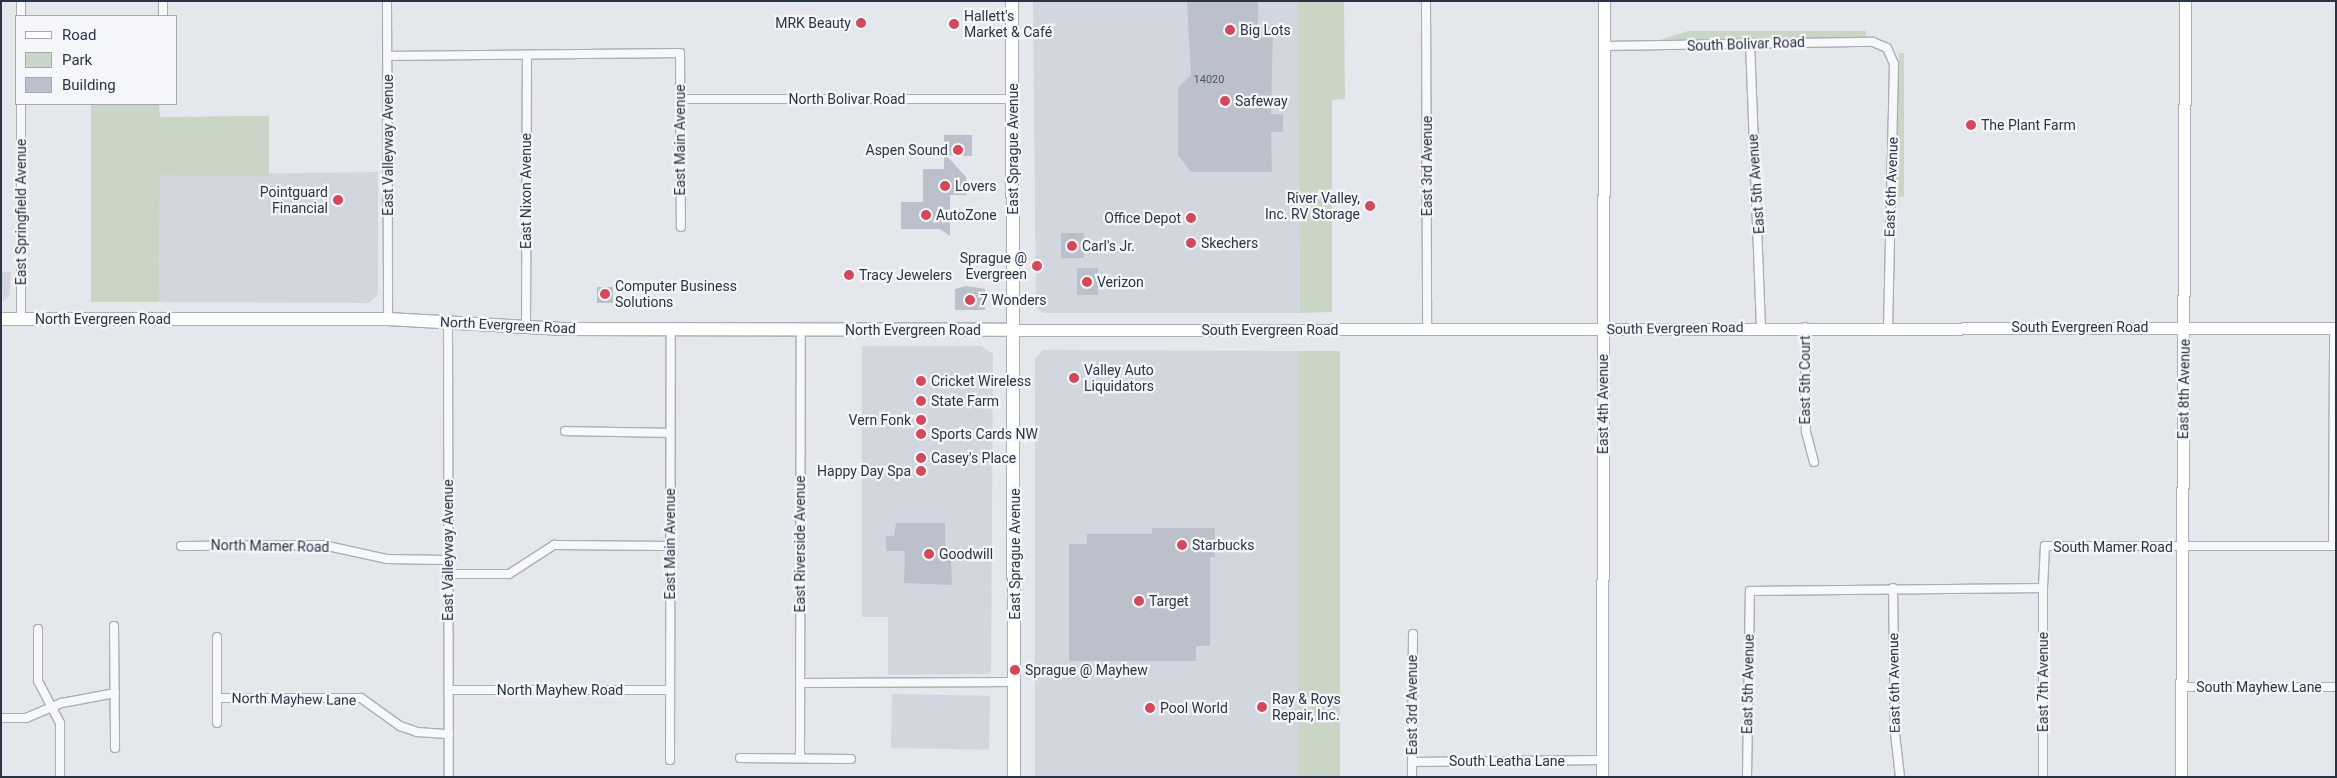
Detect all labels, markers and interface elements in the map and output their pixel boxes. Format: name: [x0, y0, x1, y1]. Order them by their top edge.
place label: Hallett's Market & Café: [964, 8, 1052, 40]
legend: [15, 15, 178, 105]
place label: MRK Beauty: [775, 15, 851, 31]
marker: MRK Beauty: [855, 17, 867, 29]
marker: Hallett's Market & Café: [948, 18, 960, 30]
place label: Big Lots: [1240, 22, 1291, 38]
marker: Big Lots: [1224, 24, 1236, 36]
text: Road: [62, 26, 96, 44]
street label: South Bolivar Road: [1687, 34, 1805, 54]
text: Park: [62, 51, 92, 69]
house number: 14020: [1194, 73, 1224, 87]
street label: East Valleyway Avenue: [380, 74, 396, 216]
text: Building: [62, 76, 116, 94]
street label: East Sprague Avenue: [1005, 83, 1021, 215]
street label: East Main Avenue: [672, 84, 688, 196]
street label: North Bolivar Road: [789, 91, 905, 107]
place label: Safeway: [1235, 93, 1288, 109]
marker: Safeway: [1219, 95, 1231, 107]
street label: East 3rd Avenue: [1419, 116, 1435, 216]
place label: The Plant Farm: [1981, 117, 2076, 133]
marker: The Plant Farm: [1965, 119, 1977, 131]
street label: East Nixon Avenue: [518, 133, 534, 249]
street label: East 5th Avenue: [1744, 133, 1768, 235]
street label: East 6th Avenue: [1881, 137, 1901, 237]
street label: East Springfield Avenue: [13, 139, 29, 285]
place label: Aspen Sound: [866, 142, 948, 158]
marker: Aspen Sound: [952, 144, 964, 156]
place label: Lovers: [955, 178, 997, 194]
marker: Lovers: [939, 180, 951, 192]
place label: Pointguard Financial: [260, 184, 328, 216]
place label: River Valley, Inc. RV Storage: [1265, 190, 1360, 222]
marker: Pointguard Financial: [332, 194, 344, 206]
marker: River Valley, Inc. RV Storage: [1364, 200, 1376, 212]
place label: AutoZone: [936, 207, 997, 223]
marker: AutoZone: [920, 209, 932, 221]
place label: Office Depot: [1104, 210, 1181, 226]
marker: Office Depot: [1185, 212, 1197, 224]
place label: Skechers: [1201, 235, 1258, 251]
marker: Skechers: [1185, 237, 1197, 249]
place label: Carl's Jr.: [1082, 238, 1135, 254]
marker: Carl's Jr.: [1066, 240, 1078, 252]
place label: Sprague @ Evergreen: [960, 250, 1027, 282]
marker: Sprague @ Evergreen: [1031, 260, 1043, 272]
place label: Tracy Jewelers: [859, 267, 952, 283]
marker: Tracy Jewelers: [843, 269, 855, 281]
place label: Verizon: [1097, 274, 1144, 290]
marker: Verizon: [1081, 276, 1093, 288]
place label: Computer Business Solutions: [615, 278, 737, 310]
marker: Computer Business Solutions: [599, 288, 611, 300]
place label: 7 Wonders: [980, 292, 1047, 308]
marker: 7 Wonders: [964, 294, 976, 306]
street label: North Evergreen Road: [35, 311, 171, 327]
street label: North Evergreen Road: [440, 313, 576, 337]
street label: South Evergreen Road: [1606, 318, 1744, 338]
street label: South Evergreen Road: [2012, 319, 2148, 335]
street label: North Evergreen Road: [845, 322, 981, 338]
street label: South Evergreen Road: [1202, 322, 1338, 338]
street label: East 5th Court: [1797, 336, 1813, 424]
street label: East 8th Avenue: [2175, 339, 2193, 439]
street label: East 4th Avenue: [1595, 354, 1611, 454]
place label: Valley Auto Liquidators: [1084, 362, 1154, 394]
marker: Valley Auto Liquidators: [1068, 372, 1080, 384]
place label: Cricket Wireless: [931, 373, 1031, 389]
marker: Cricket Wireless: [915, 375, 927, 387]
place label: State Farm: [931, 393, 999, 409]
marker: State Farm: [915, 395, 927, 407]
place label: Vern Fonk: [849, 412, 911, 428]
marker: Vern Fonk: [915, 414, 927, 426]
place label: Sports Cards NW: [931, 426, 1038, 442]
marker: Sports Cards NW: [915, 428, 927, 440]
place label: Casey's Place: [931, 450, 1016, 466]
marker: Casey's Place: [915, 452, 927, 464]
place label: Happy Day Spa: [817, 463, 911, 479]
marker: Happy Day Spa: [915, 465, 927, 477]
street label: East Riverside Avenue: [792, 476, 808, 612]
street label: East Valleyway Avenue: [440, 479, 456, 621]
street label: East Main Avenue: [662, 488, 678, 600]
street label: East Sprague Avenue: [1007, 488, 1023, 620]
street label: North Mamer Road: [211, 537, 329, 555]
place label: Starbucks: [1192, 537, 1254, 553]
marker: Starbucks: [1176, 539, 1188, 551]
street label: South Mamer Road: [2053, 539, 2173, 555]
place label: Goodwill: [939, 546, 993, 562]
marker: Goodwill: [923, 548, 935, 560]
place label: Target: [1149, 593, 1189, 609]
marker: Target: [1133, 595, 1145, 607]
street label: East 7th Avenue: [2035, 632, 2051, 732]
street label: East 6th Avenue: [1885, 633, 1903, 733]
street label: East 5th Avenue: [1739, 634, 1757, 734]
street label: East 3rd Avenue: [1404, 655, 1420, 755]
place label: Sprague @ Mayhew: [1025, 662, 1148, 678]
marker: Sprague @ Mayhew: [1009, 664, 1021, 676]
street label: South Mayhew Lane: [2196, 679, 2322, 695]
street label: North Mayhew Road: [497, 682, 623, 698]
street label: North Mayhew Lane: [232, 690, 356, 708]
place label: Ray & Roys Repair, Inc.: [1272, 691, 1341, 724]
place label: Pool World: [1160, 700, 1228, 716]
marker: Ray & Roys Repair, Inc.: [1256, 701, 1268, 713]
marker: Pool World: [1144, 702, 1156, 714]
street label: South Leatha Lane: [1449, 753, 1565, 769]

